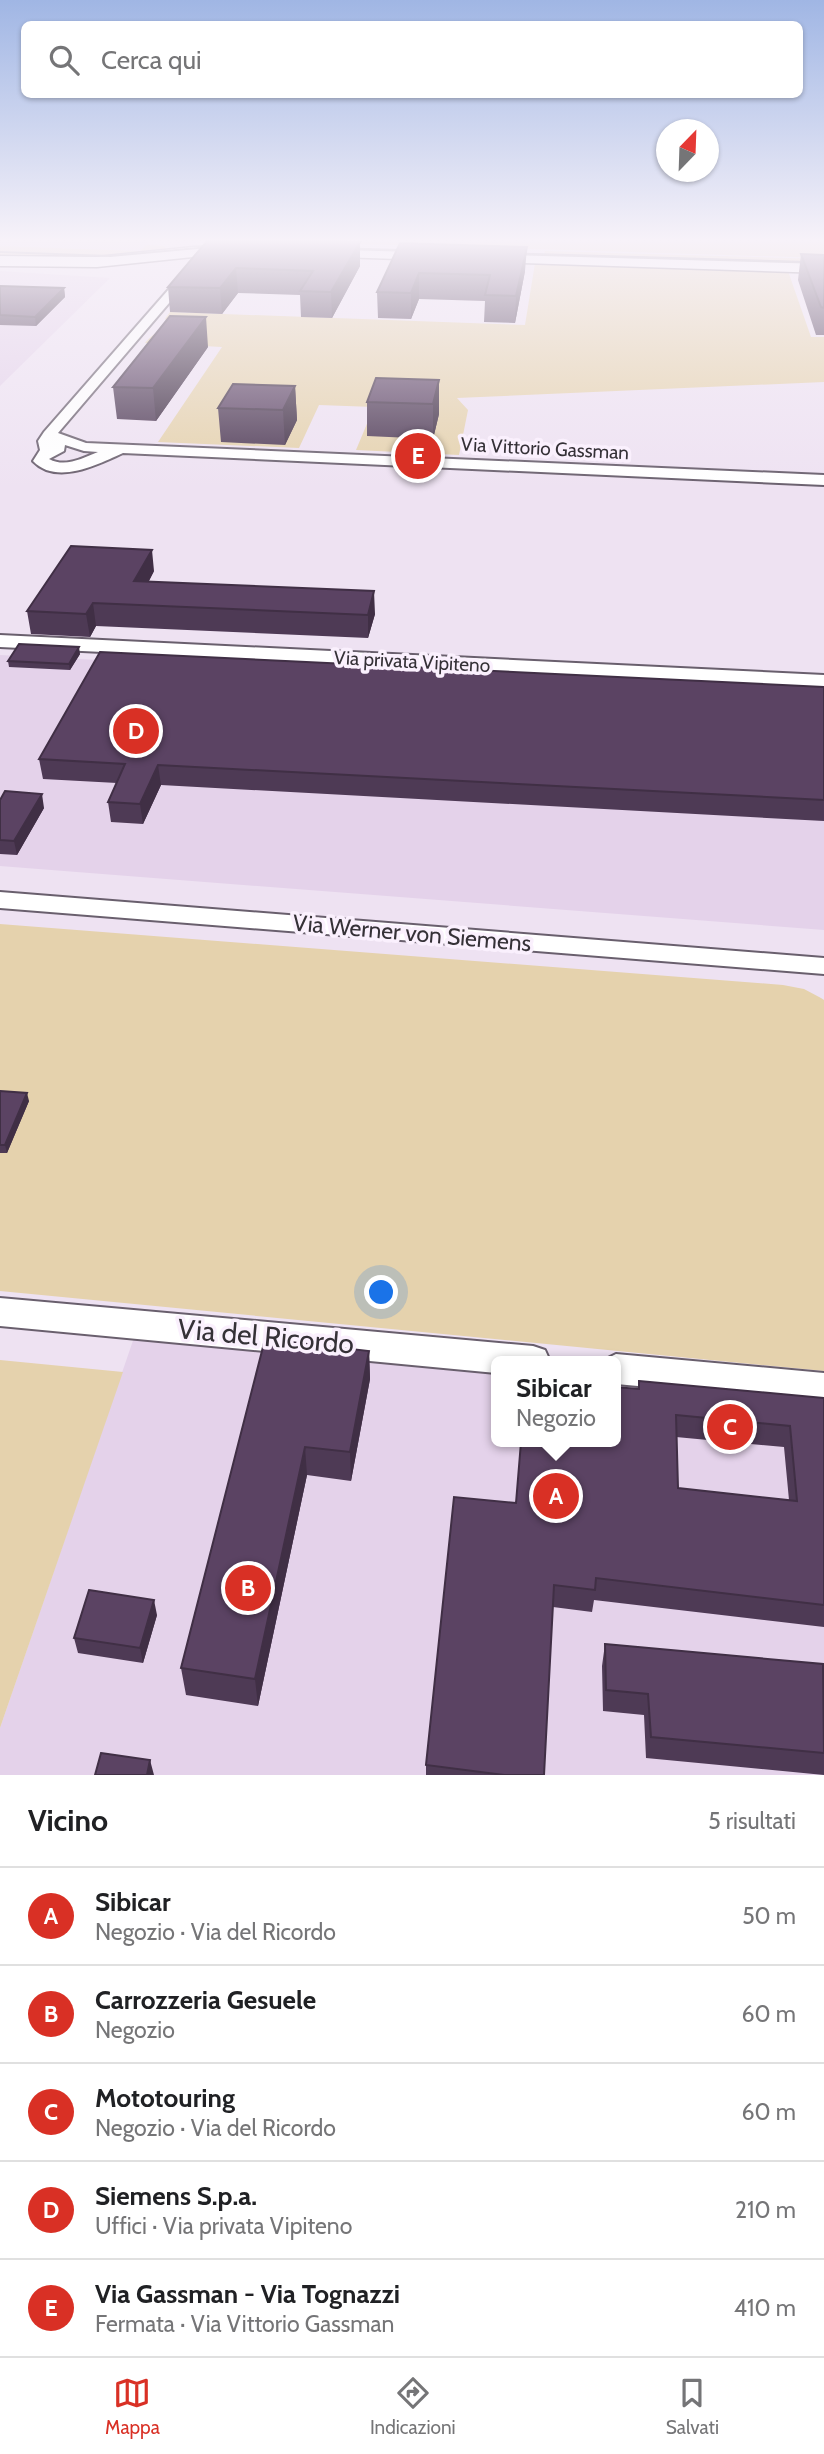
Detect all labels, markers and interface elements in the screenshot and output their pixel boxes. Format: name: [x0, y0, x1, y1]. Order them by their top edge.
search box: [21, 21, 803, 98]
icon: search: [45, 41, 83, 79]
text: Cerca qui: [101, 44, 202, 76]
north arrow: [656, 119, 719, 182]
pin: E: [395, 430, 441, 482]
street label: Via Vittorio Gassman: [460, 433, 630, 464]
street label: Via privata Vipiteno: [333, 646, 491, 677]
pin: D: [113, 705, 159, 757]
street label: Via Werner von Siemens: [292, 909, 532, 957]
your location: [364, 1275, 398, 1309]
street label: Via del Ricordo: [176, 1311, 356, 1361]
popup: [491, 1356, 621, 1447]
text: Sibicar: [516, 1372, 592, 1404]
pin: C: [707, 1401, 753, 1453]
text: Negozio: [516, 1404, 596, 1432]
pin: A: [533, 1470, 579, 1522]
pin: B: [225, 1562, 271, 1614]
text: Vicino: [28, 1802, 108, 1839]
text: 5 risultati: [708, 1807, 796, 1835]
text: Sibicar: [95, 1886, 171, 1918]
text: A: [44, 1902, 58, 1930]
text: 50 m: [742, 1902, 796, 1930]
text: Negozio · Via del Ricordo: [95, 1918, 336, 1946]
text: Carrozzeria Gesuele: [95, 1984, 316, 2016]
text: B: [44, 2000, 58, 2028]
text: 60 m: [742, 2000, 796, 2028]
text: Negozio: [95, 2016, 175, 2044]
text: Mototouring: [95, 2082, 235, 2114]
text: C: [44, 2098, 58, 2126]
text: 60 m: [742, 2098, 796, 2126]
text: Negozio · Via del Ricordo: [95, 2114, 336, 2142]
text: Siemens S.p.a.: [95, 2180, 257, 2212]
text: D: [43, 2196, 59, 2224]
text: 210 m: [735, 2196, 796, 2224]
text: Uffici · Via privata Vipiteno: [95, 2212, 352, 2240]
text: Via Gassman - Via Tognazzi: [95, 2278, 400, 2310]
text: E: [44, 2294, 58, 2322]
text: 410 m: [734, 2294, 796, 2322]
text: Fermata · Via Vittorio Gassman: [95, 2310, 394, 2338]
tab: Mappa: [105, 2374, 160, 2439]
tab: Indicazioni: [370, 2374, 456, 2439]
tab: Salvati: [666, 2374, 719, 2439]

